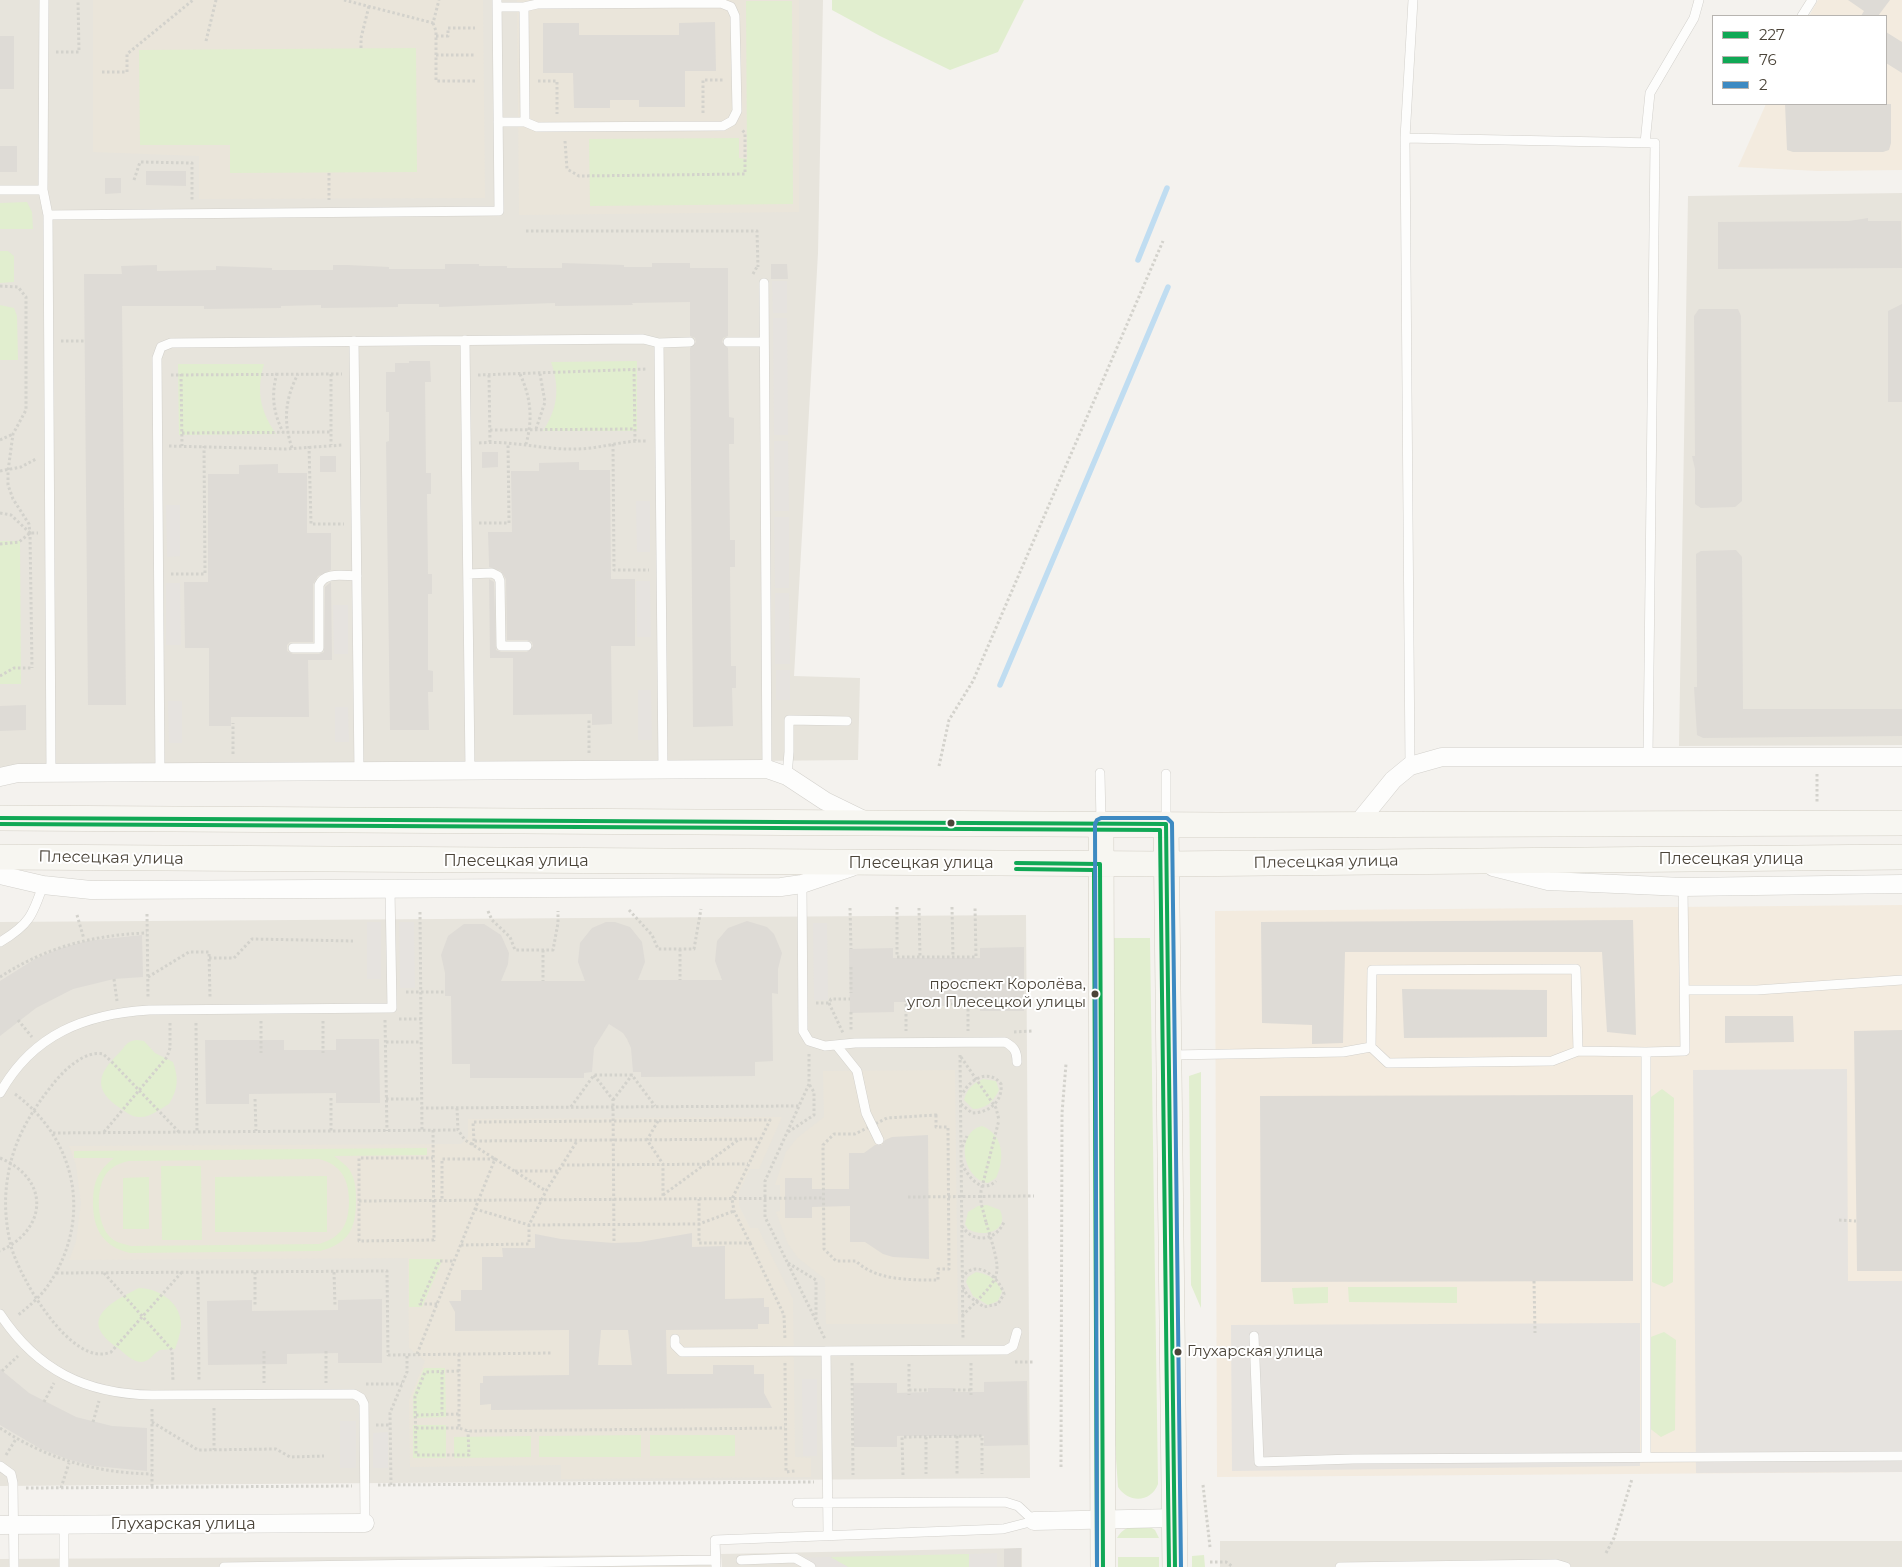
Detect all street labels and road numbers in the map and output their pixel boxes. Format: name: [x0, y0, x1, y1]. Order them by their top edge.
street label: Плесецкая улица: [38, 847, 184, 869]
street label: Плесецкая улица: [1658, 849, 1804, 869]
street label: Плесецкая улица: [443, 851, 589, 871]
street label: Плесецкая улица: [1253, 851, 1399, 873]
street label: Плесецкая улица: [848, 853, 994, 873]
street label: Глухарская улица: [110, 1514, 256, 1534]

